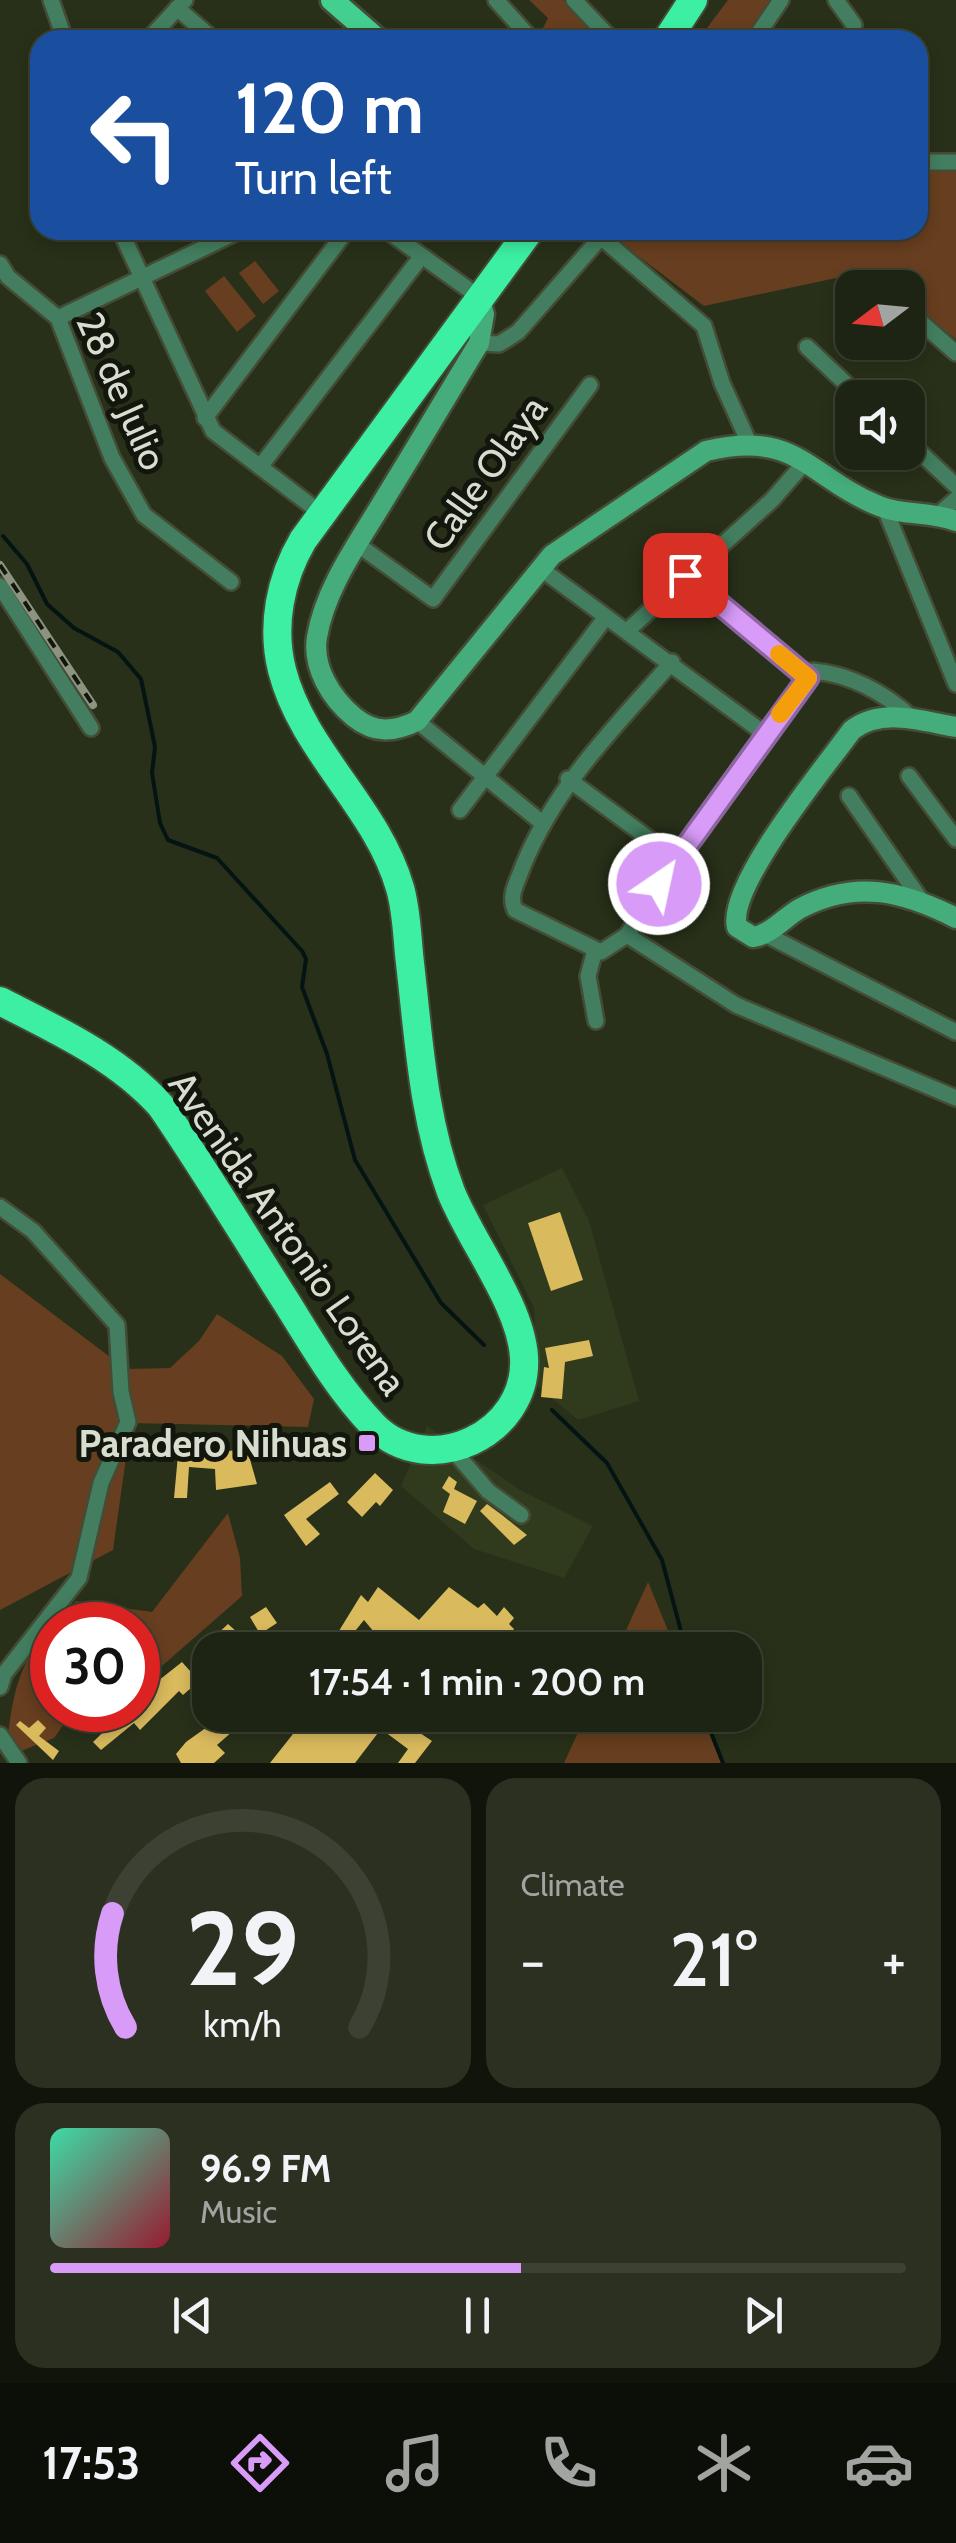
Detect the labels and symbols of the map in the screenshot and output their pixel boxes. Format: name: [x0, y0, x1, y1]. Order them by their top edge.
north arrow: [835, 270, 925, 360]
street label: 28 de Julio: [66, 305, 178, 477]
street label: Calle Olaya: [413, 386, 557, 560]
pin: [643, 533, 728, 618]
position arrow: [607, 832, 711, 936]
street label: Avenida Antonio Lorena: [159, 1062, 417, 1404]
place label: Paradero Nihuas: [79, 1420, 347, 1467]
marker: Paradero Nihuas: [356, 1432, 378, 1454]
speed limit sign: 30: [30, 1602, 160, 1732]

